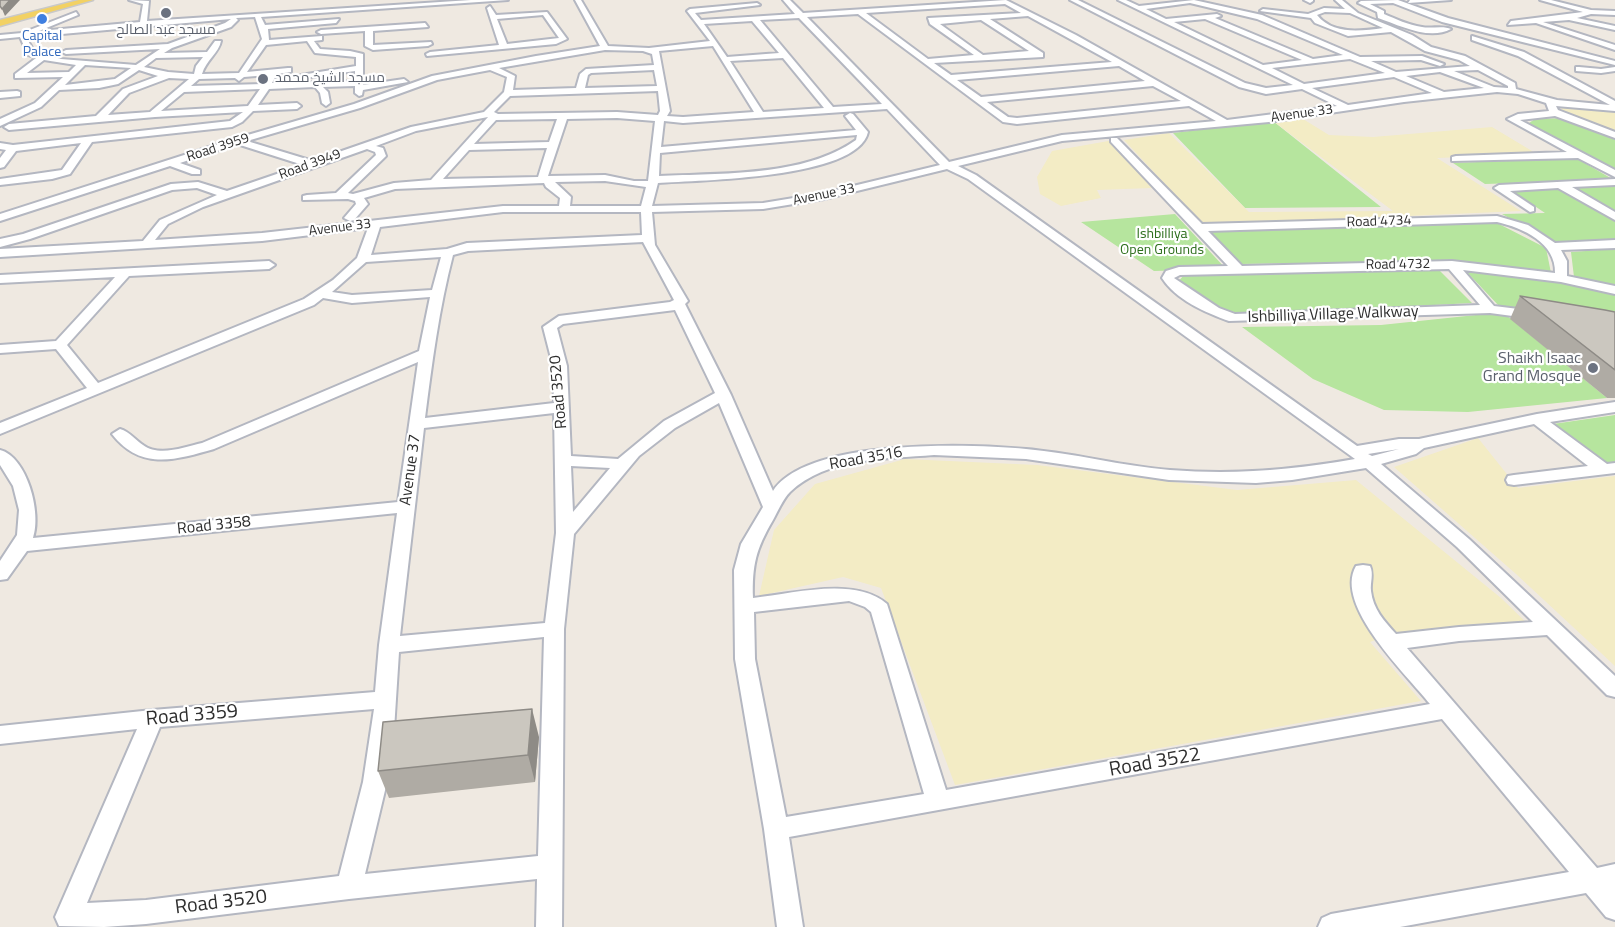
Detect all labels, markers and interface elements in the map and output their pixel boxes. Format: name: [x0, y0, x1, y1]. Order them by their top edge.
marker: مسجد عبد الصالح: [159, 6, 173, 20]
marker: Capital Palace: [35, 12, 49, 26]
place label: مسجد عبد الصالح: [116, 23, 216, 39]
place label: Capital Palace: [22, 29, 62, 62]
place label: مسجد الشيخ محمد: [275, 71, 385, 87]
marker: مسجد الشيخ محمد: [256, 72, 270, 86]
street label: Avenue 33: [1270, 101, 1334, 127]
street label: Road 3959: [185, 130, 251, 166]
street label: Road 3949: [277, 146, 343, 184]
street label: Avenue 33: [792, 180, 856, 210]
street label: Road 4734: [1346, 212, 1412, 232]
street label: Avenue 33: [308, 216, 372, 240]
park label: Ishbilliya Open Grounds: [1120, 227, 1204, 260]
street label: Road 4732: [1365, 256, 1431, 274]
street label: Ishbilliya Village Walkway: [1247, 302, 1419, 328]
place label: Shaikh Isaac Grand Mosque: [1483, 349, 1581, 387]
street label: Road 3520: [546, 354, 572, 430]
marker: Shaikh Isaac Grand Mosque: [1586, 361, 1600, 375]
street label: Avenue 37: [397, 433, 425, 507]
street label: Road 3516: [828, 443, 904, 475]
street label: Road 3358: [176, 513, 252, 539]
street label: Road 3359: [145, 700, 239, 732]
street label: Road 3522: [1107, 743, 1203, 783]
street label: Road 3520: [174, 885, 268, 921]

